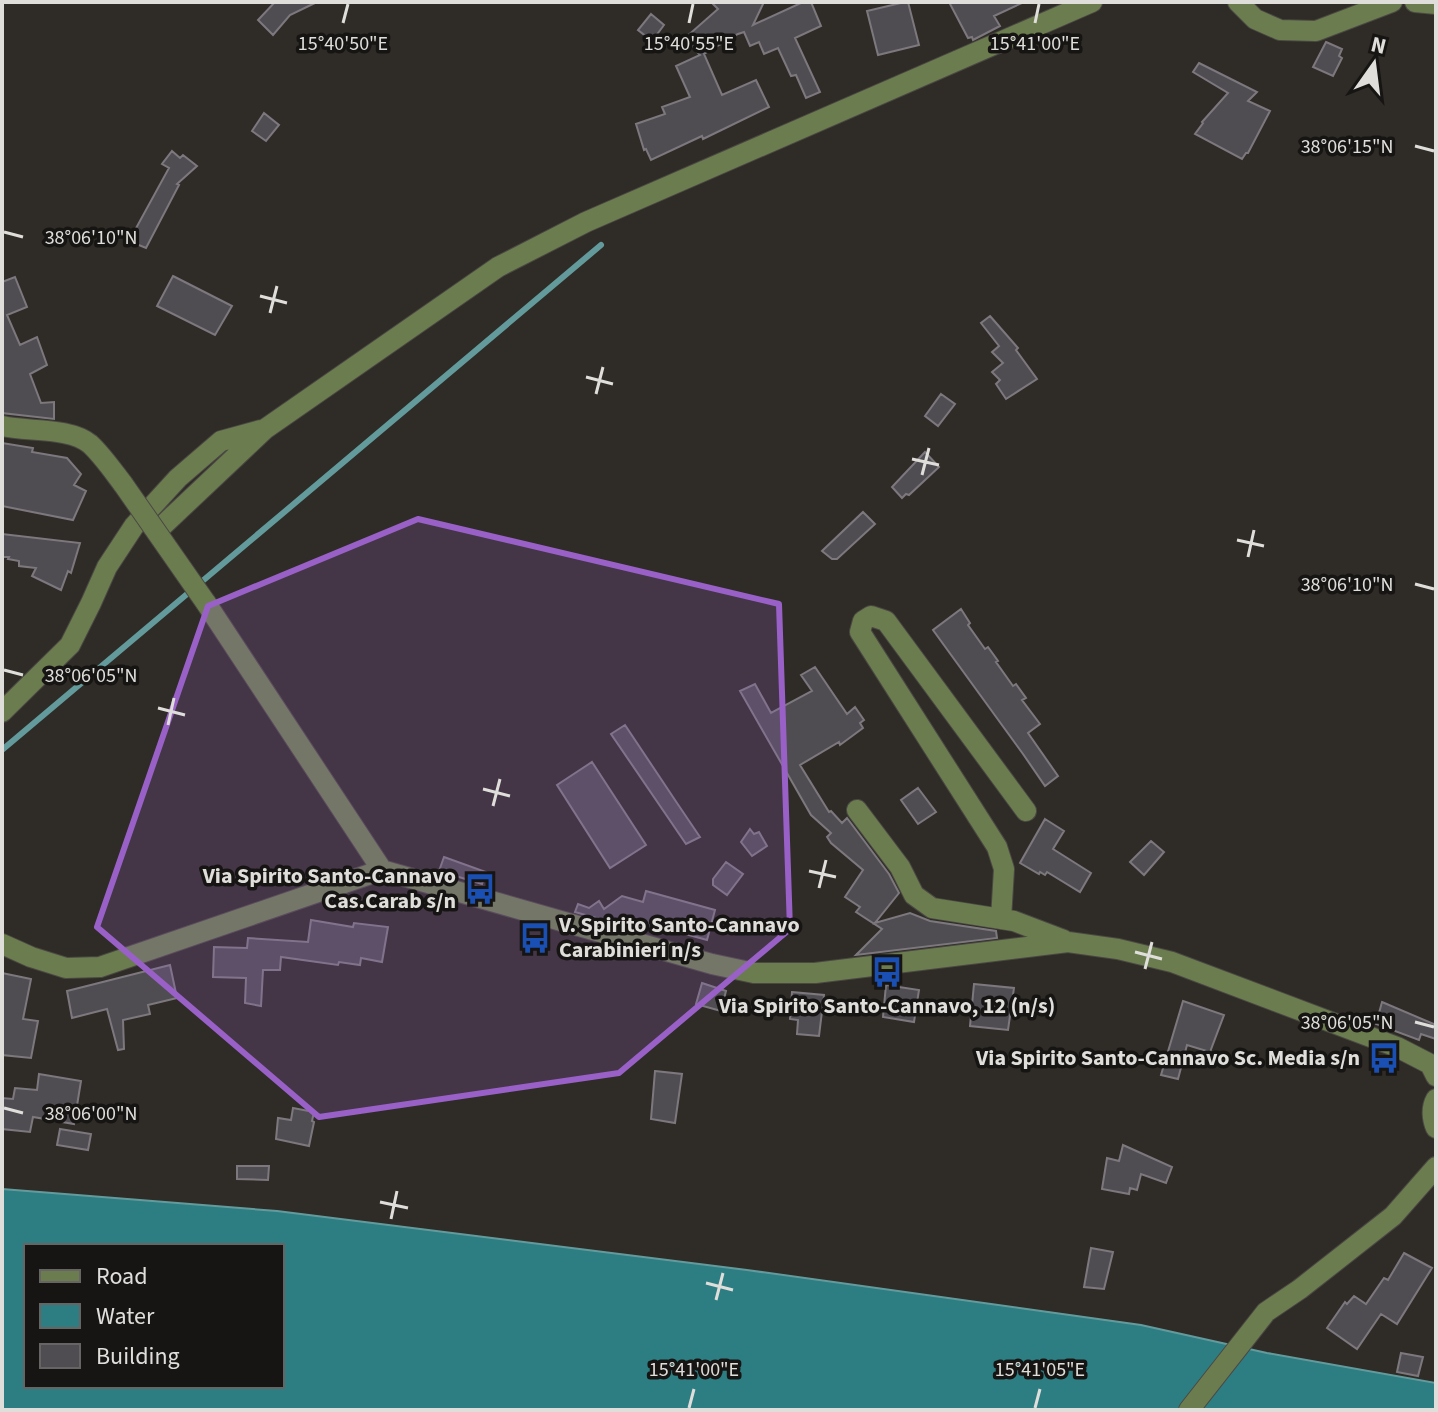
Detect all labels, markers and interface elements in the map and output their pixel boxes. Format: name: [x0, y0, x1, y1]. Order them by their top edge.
north arrow: [1334, 24, 1414, 104]
text: N: [1368, 28, 1390, 63]
text: 15°40'50"E: [298, 30, 388, 58]
text: 15°40'55"E: [644, 30, 734, 58]
text: 15°41'00"E: [990, 30, 1080, 58]
text: 38°06'15"N: [1301, 133, 1393, 161]
text: 38°06'10"N: [45, 224, 137, 252]
text: 38°06'10"N: [1301, 571, 1393, 599]
text: 38°06'05"N: [45, 662, 137, 690]
place label: Via Spirito Santo-Cannavo Cas.Carab s/n: [202, 860, 456, 917]
bus stop icon: Via Spirito Santo-Cannavo Cas.Carab s/n: [463, 872, 497, 906]
place label: V. Spirito Santo-Cannavo Carabinieri n/s: [558, 909, 800, 966]
bus stop icon: V. Spirito Santo-Cannavo Carabinieri n/s: [518, 921, 552, 955]
bus stop icon: Via Spirito Santo-Cannavo, 12 (n/s): [870, 955, 904, 989]
place label: Via Spirito Santo-Cannavo, 12 (n/s): [718, 990, 1055, 1022]
text: 38°06'05"N: [1301, 1009, 1393, 1037]
bus stop icon: Via Spirito Santo-Cannavo Sc. Media s/n: [1367, 1041, 1401, 1075]
place label: Via Spirito Santo-Cannavo Sc. Media s/n: [975, 1042, 1360, 1074]
text: 38°06'00"N: [45, 1100, 137, 1128]
legend: [24, 1244, 284, 1388]
text: Road: [96, 1259, 148, 1294]
text: Water: [96, 1299, 155, 1334]
text: Building: [96, 1339, 180, 1374]
text: 15°41'00"E: [649, 1356, 739, 1384]
text: 15°41'05"E: [995, 1356, 1085, 1384]

